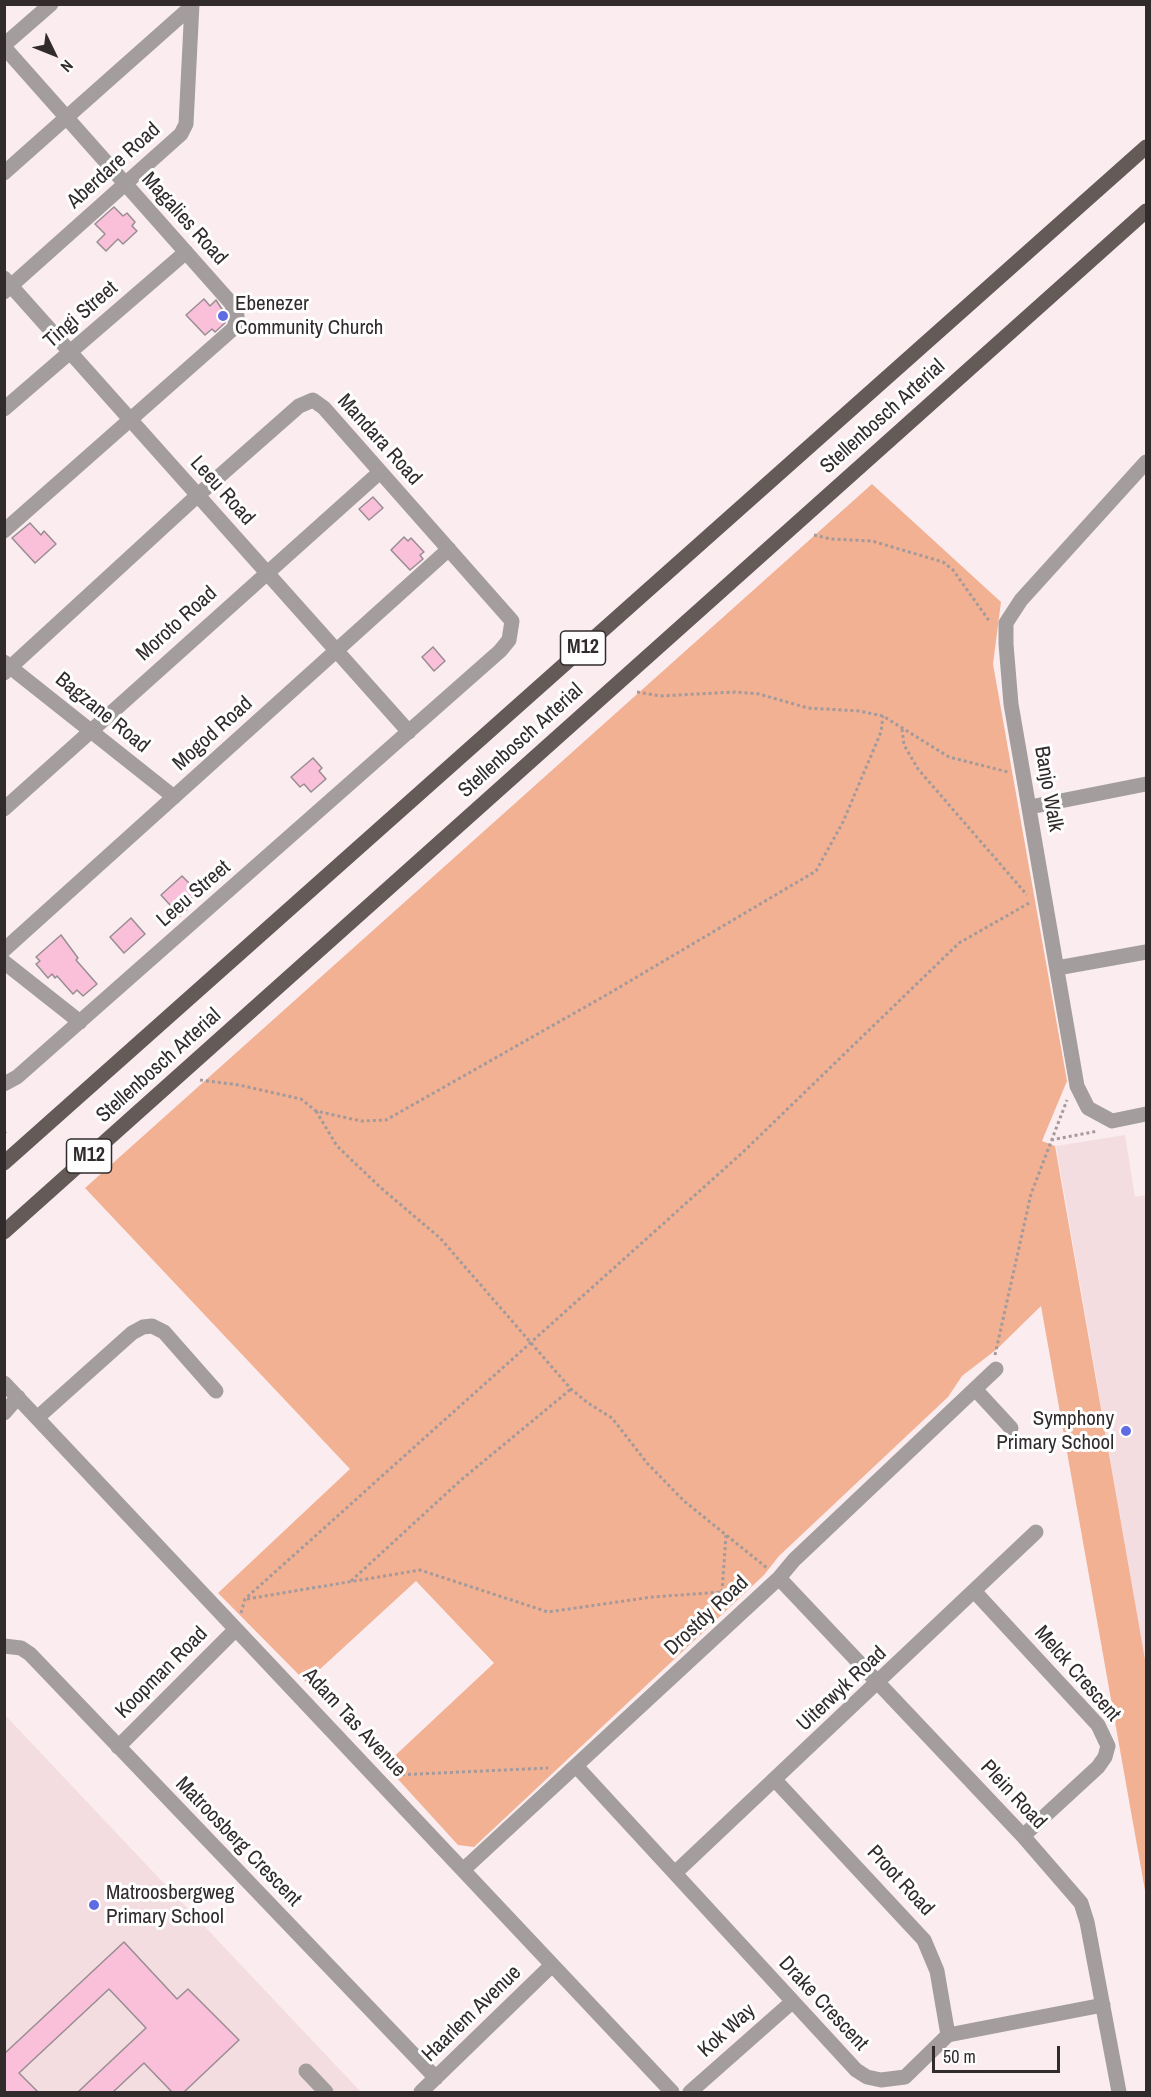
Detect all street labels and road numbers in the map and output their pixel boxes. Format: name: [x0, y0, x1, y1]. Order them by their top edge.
street label: Aberdare Road: [62, 118, 166, 214]
street label: Magalies Road: [136, 168, 232, 270]
street label: Tingi Street: [39, 276, 123, 354]
street label: Stellenbosch Arterial: [816, 354, 950, 480]
street label: Mandara Road: [332, 389, 426, 491]
street label: Leeu Road: [184, 451, 260, 531]
street label: Moroto Road: [132, 581, 222, 667]
road number: M12: [560, 631, 606, 665]
street label: Bagzane Road: [50, 667, 154, 759]
street label: Stellenbosch Arterial: [454, 678, 588, 804]
street label: Mogod Road: [168, 692, 258, 776]
street label: Banjo Walk: [1028, 744, 1068, 834]
street label: Leeu Street: [152, 855, 236, 933]
street label: Stellenbosch Arterial: [92, 1003, 226, 1129]
road number: M12: [66, 1139, 112, 1173]
street label: Drostdy Road: [660, 1571, 754, 1661]
street label: Melck Crescent: [1029, 1621, 1125, 1727]
street label: Koopman Road: [111, 1622, 213, 1724]
street label: Uiterwyk Road: [792, 1641, 892, 1737]
street label: Adam Tas Avenue: [297, 1663, 411, 1783]
street label: Plein Road: [975, 1755, 1051, 1835]
street label: Matroosberg Crescent: [170, 1772, 306, 1912]
street label: Proot Road: [861, 1841, 939, 1921]
street label: Drake Crescent: [773, 1952, 873, 2056]
street label: Haarlem Avenue: [417, 1960, 527, 2068]
street label: Kok Way: [693, 1999, 761, 2063]

